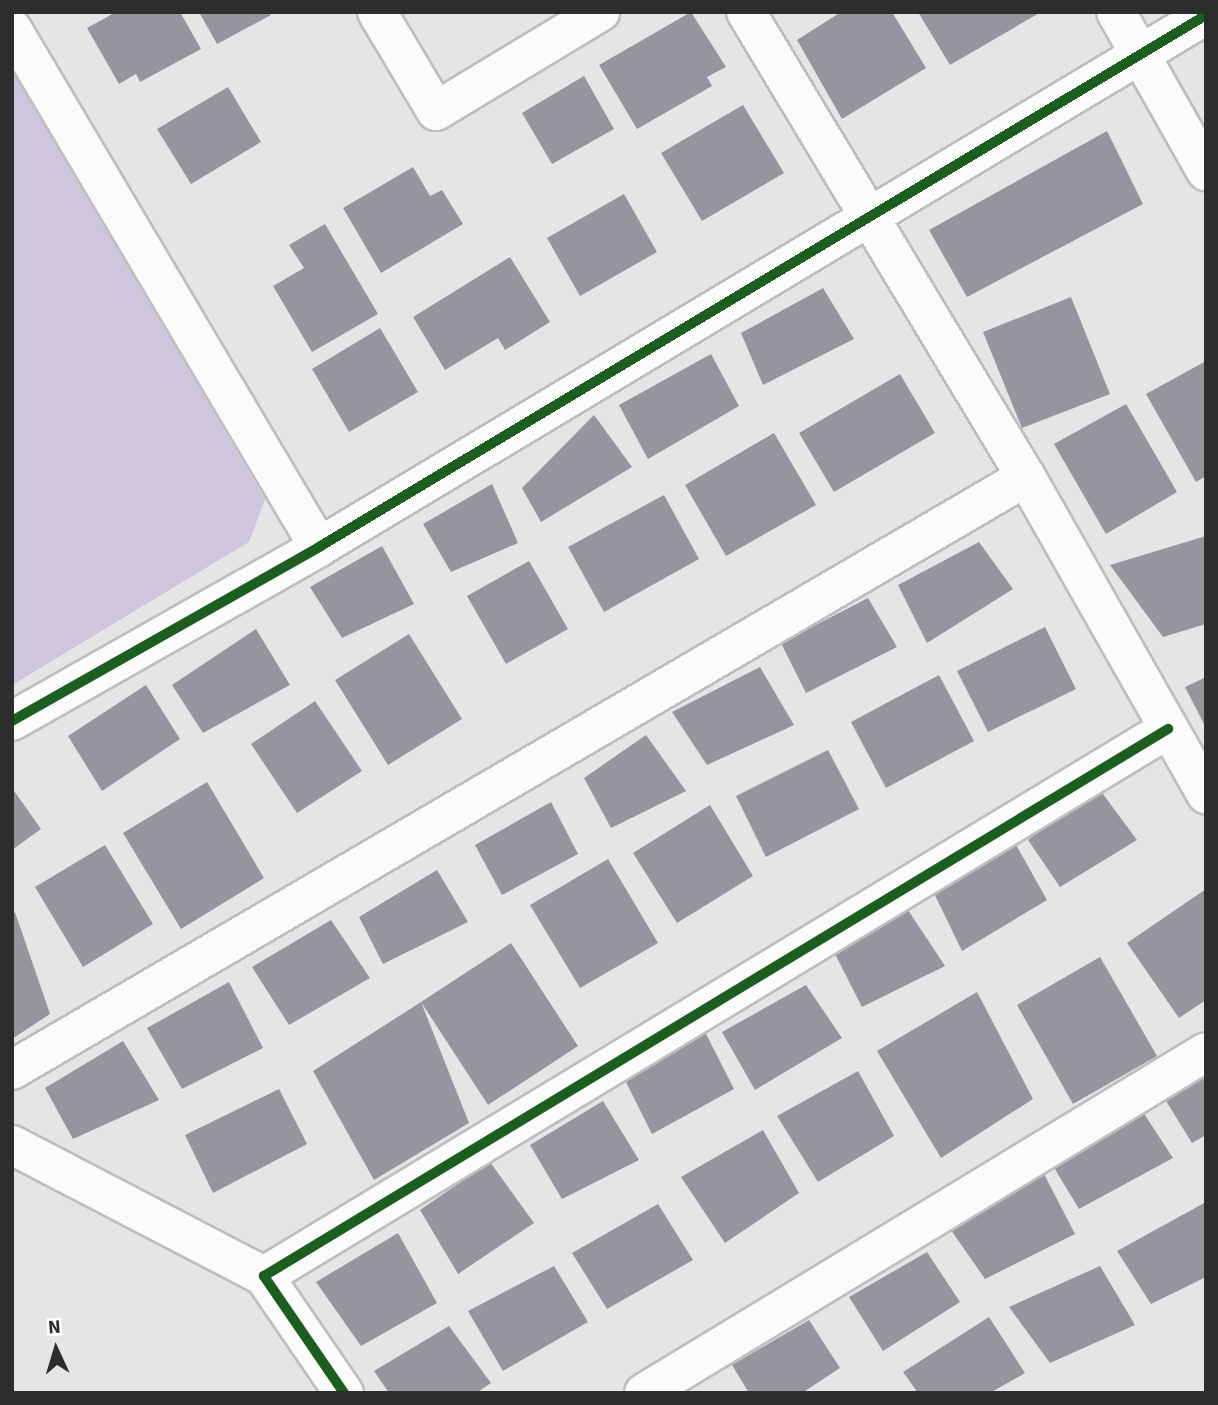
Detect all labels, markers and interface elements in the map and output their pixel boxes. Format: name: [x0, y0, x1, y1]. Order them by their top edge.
north arrow: [21, 1314, 91, 1384]
text: N: [47, 1314, 62, 1341]

